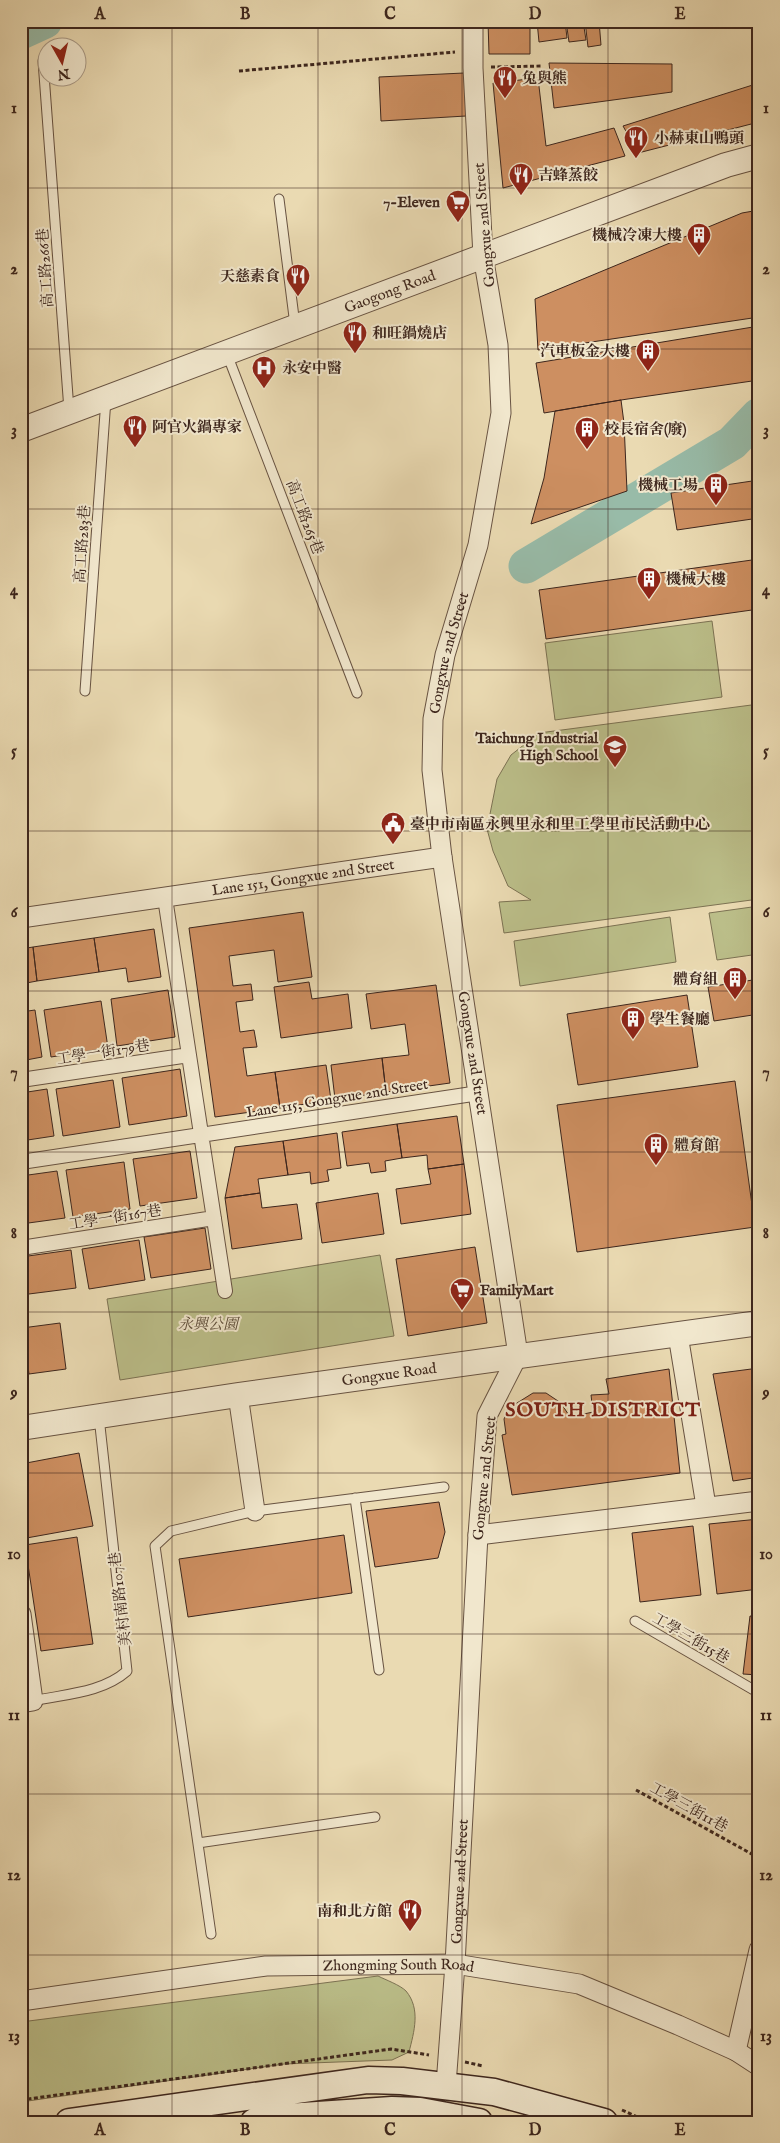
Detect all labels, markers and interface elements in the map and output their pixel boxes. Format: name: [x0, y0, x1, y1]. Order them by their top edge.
text: A: [94, 5, 107, 25]
text: B: [240, 5, 251, 25]
text: C: [384, 5, 396, 25]
text: D: [529, 5, 542, 25]
text: E: [674, 5, 686, 25]
north arrow: [38, 38, 88, 88]
text: N: [56, 64, 72, 84]
restaurant icon: 兔與熊: [492, 65, 518, 99]
place label: 兔與熊: [522, 69, 567, 88]
text: 1: [11, 99, 17, 119]
text: 1: [763, 99, 769, 119]
restaurant icon: 小赫東山鴨頭: [623, 125, 649, 159]
place label: 小赫東山鴨頭: [654, 129, 744, 148]
street label: Gongxue 2nd Street: [470, 162, 499, 288]
restaurant icon: 吉蜂蒸餃: [508, 162, 534, 196]
place label: 吉蜂蒸餃: [538, 166, 598, 185]
supermarket icon: 7-Eleven: [445, 189, 471, 223]
place label: 7-Eleven: [383, 193, 440, 212]
building icon: 機械冷凍大樓: [686, 222, 712, 256]
place label: 機械冷凍大樓: [592, 226, 682, 245]
street label: 高工路266巷: [33, 228, 58, 308]
text: 2: [10, 260, 18, 280]
text: 2: [762, 260, 770, 280]
restaurant icon: 天慈素食: [285, 263, 311, 297]
street label: Gaogong Road: [342, 266, 439, 318]
place label: 天慈素食: [220, 267, 280, 286]
restaurant icon: 和旺鍋燒店: [342, 320, 368, 354]
place label: 和旺鍋燒店: [372, 324, 447, 343]
building icon: 汽車板金大樓: [635, 338, 661, 372]
place label: 汽車板金大樓: [540, 342, 630, 361]
hospital icon: 永安中醫: [251, 355, 277, 389]
place label: 永安中醫: [282, 359, 342, 378]
restaurant icon: 阿官火鍋專家: [122, 414, 148, 448]
building icon: 校長宿舍(廢): [574, 416, 600, 450]
place label: 阿官火鍋專家: [152, 418, 242, 437]
place label: 校長宿舍(廢): [604, 420, 687, 439]
text: 3: [11, 421, 17, 441]
text: 3: [763, 421, 769, 441]
building icon: 機械工場: [703, 472, 729, 506]
place label: 機械工場: [638, 476, 698, 495]
street label: 高工路265巷: [282, 477, 328, 557]
street label: 高工路283巷: [70, 504, 95, 584]
building icon: 機械大樓: [636, 566, 662, 600]
place label: 機械大樓: [666, 570, 726, 589]
text: 4: [10, 581, 19, 601]
text: 4: [762, 581, 771, 601]
street label: Gongxue 2nd Street: [425, 590, 473, 716]
place label: Taichung Industrial High School: [475, 729, 599, 765]
school or university icon: Taichung Industrial High School: [602, 734, 628, 768]
text: 5: [11, 742, 17, 762]
text: 5: [763, 742, 769, 762]
public building icon: 臺中市南區永興里永和里工學里市民活動中心: [380, 811, 406, 845]
place label: 臺中市南區永興里永和里工學里市民活動中心: [410, 815, 710, 834]
street label: Lane 151, Gongxue 2nd Street: [211, 855, 396, 900]
text: 6: [11, 903, 19, 923]
text: 6: [763, 903, 771, 923]
building icon: 體育組: [722, 966, 748, 1000]
place label: 體育組: [673, 970, 718, 989]
street label: Gongxue 2nd Street: [453, 990, 492, 1116]
building icon: 學生餐廳: [620, 1006, 646, 1040]
place label: 學生餐廳: [650, 1010, 710, 1029]
street label: 工學一街179巷: [55, 1036, 151, 1069]
text: 7: [10, 1063, 18, 1083]
text: 7: [762, 1063, 770, 1083]
street label: Lane 115, Gongxue 2nd Street: [245, 1075, 429, 1122]
building icon: 體育館: [643, 1132, 669, 1166]
place label: 體育館: [674, 1136, 719, 1155]
street label: 工學一街167巷: [67, 1201, 163, 1234]
text: 8: [11, 1224, 17, 1244]
text: 8: [763, 1224, 769, 1244]
supermarket icon: FamilyMart: [449, 1277, 475, 1311]
place label: FamilyMart: [480, 1281, 554, 1300]
park label: 永興公園: [178, 1315, 240, 1334]
street label: Gongxue Road: [341, 1359, 439, 1391]
text: 9: [10, 1384, 18, 1404]
text: 9: [762, 1384, 770, 1404]
district label: SOUTH DISTRICT: [505, 1398, 701, 1423]
street label: Gongxue 2nd Street: [469, 1415, 500, 1541]
text: 10: [7, 1545, 21, 1565]
text: 10: [759, 1545, 773, 1565]
street label: 美村南路107巷: [105, 1551, 136, 1647]
street label: 工學三街15巷: [649, 1609, 733, 1668]
text: 11: [8, 1706, 20, 1726]
text: 11: [760, 1706, 772, 1726]
street label: 工學三街11巷: [646, 1778, 731, 1837]
street label: Gongxue 2nd Street: [447, 1819, 473, 1944]
text: 12: [7, 1866, 21, 1886]
text: 12: [759, 1866, 773, 1886]
restaurant icon: 南和北方館: [397, 1898, 423, 1932]
place label: 南和北方館: [317, 1902, 392, 1921]
street label: Zhongming South Road: [323, 1955, 476, 1977]
text: 13: [8, 2027, 20, 2047]
text: 13: [760, 2027, 772, 2047]
text: A: [94, 2121, 107, 2141]
text: B: [240, 2121, 251, 2141]
text: C: [384, 2121, 396, 2141]
text: D: [529, 2121, 542, 2141]
text: E: [674, 2121, 686, 2141]

